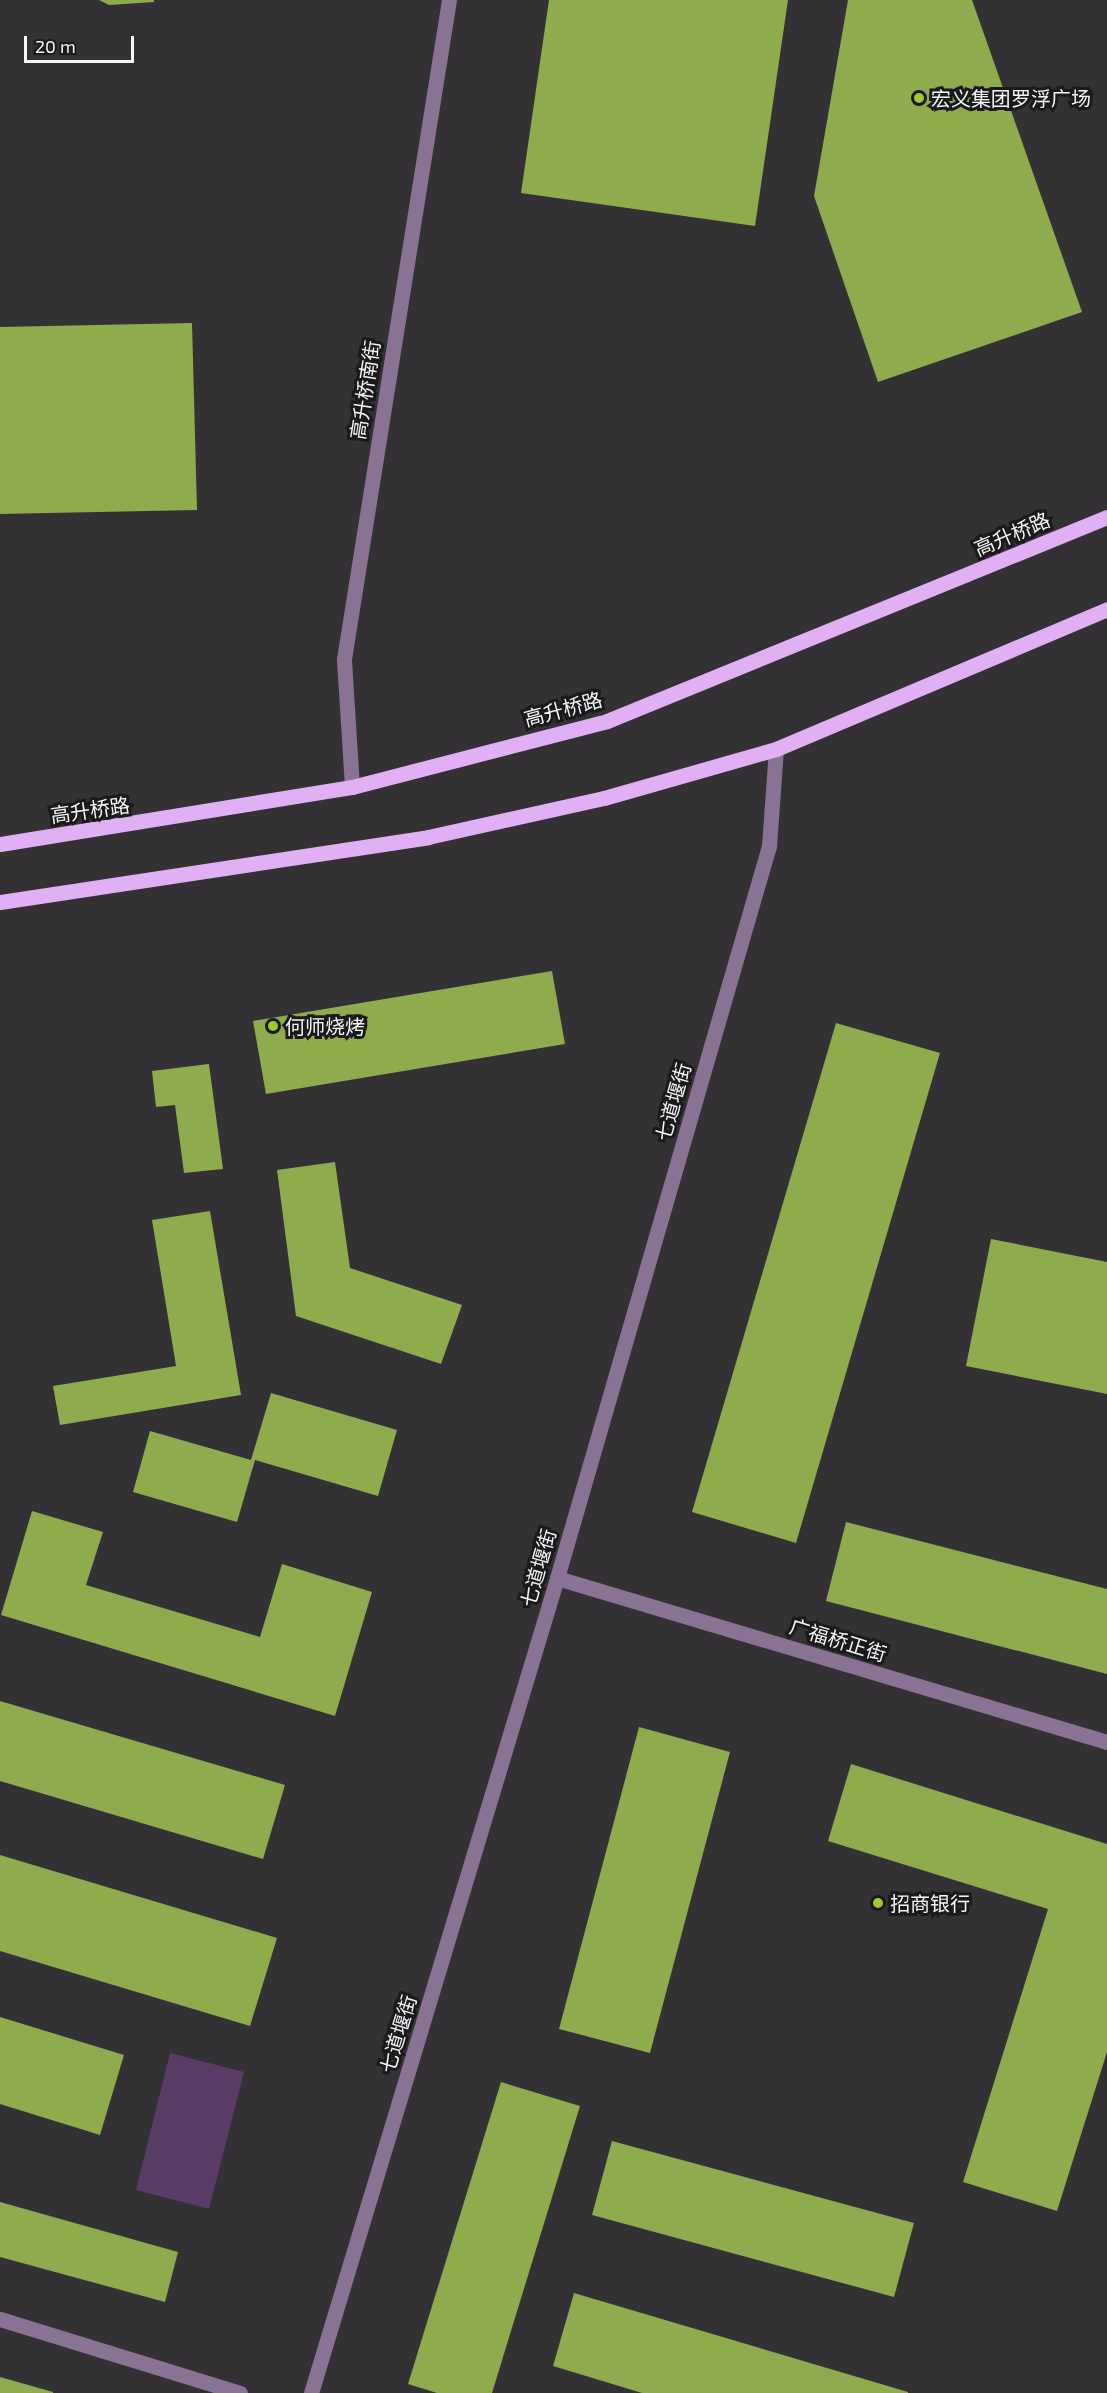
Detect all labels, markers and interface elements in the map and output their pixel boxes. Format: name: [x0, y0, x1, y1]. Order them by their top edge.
scale bar: [27, 24, 136, 62]
text: 20 m: [35, 35, 76, 57]
place label: 宏义集团罗浮广场: [931, 86, 1091, 110]
marker: 宏义集团罗浮广场: [912, 91, 926, 105]
street label: 高升桥南街: [345, 339, 385, 441]
street label: 高升桥路: [970, 507, 1054, 561]
street label: 高升桥路: [521, 687, 605, 731]
street label: 高升桥路: [49, 793, 131, 827]
place label: 何师烧烤: [285, 1014, 365, 1038]
marker: 何师烧烤: [266, 1019, 280, 1033]
street label: 七道堰街: [650, 1060, 696, 1144]
street label: 七道堰街: [515, 1526, 561, 1610]
street label: 广福桥正街: [787, 1614, 889, 1666]
place label: 招商银行: [890, 1891, 970, 1915]
marker: 招商银行: [871, 1896, 885, 1910]
street label: 七道堰街: [375, 1992, 421, 2076]

